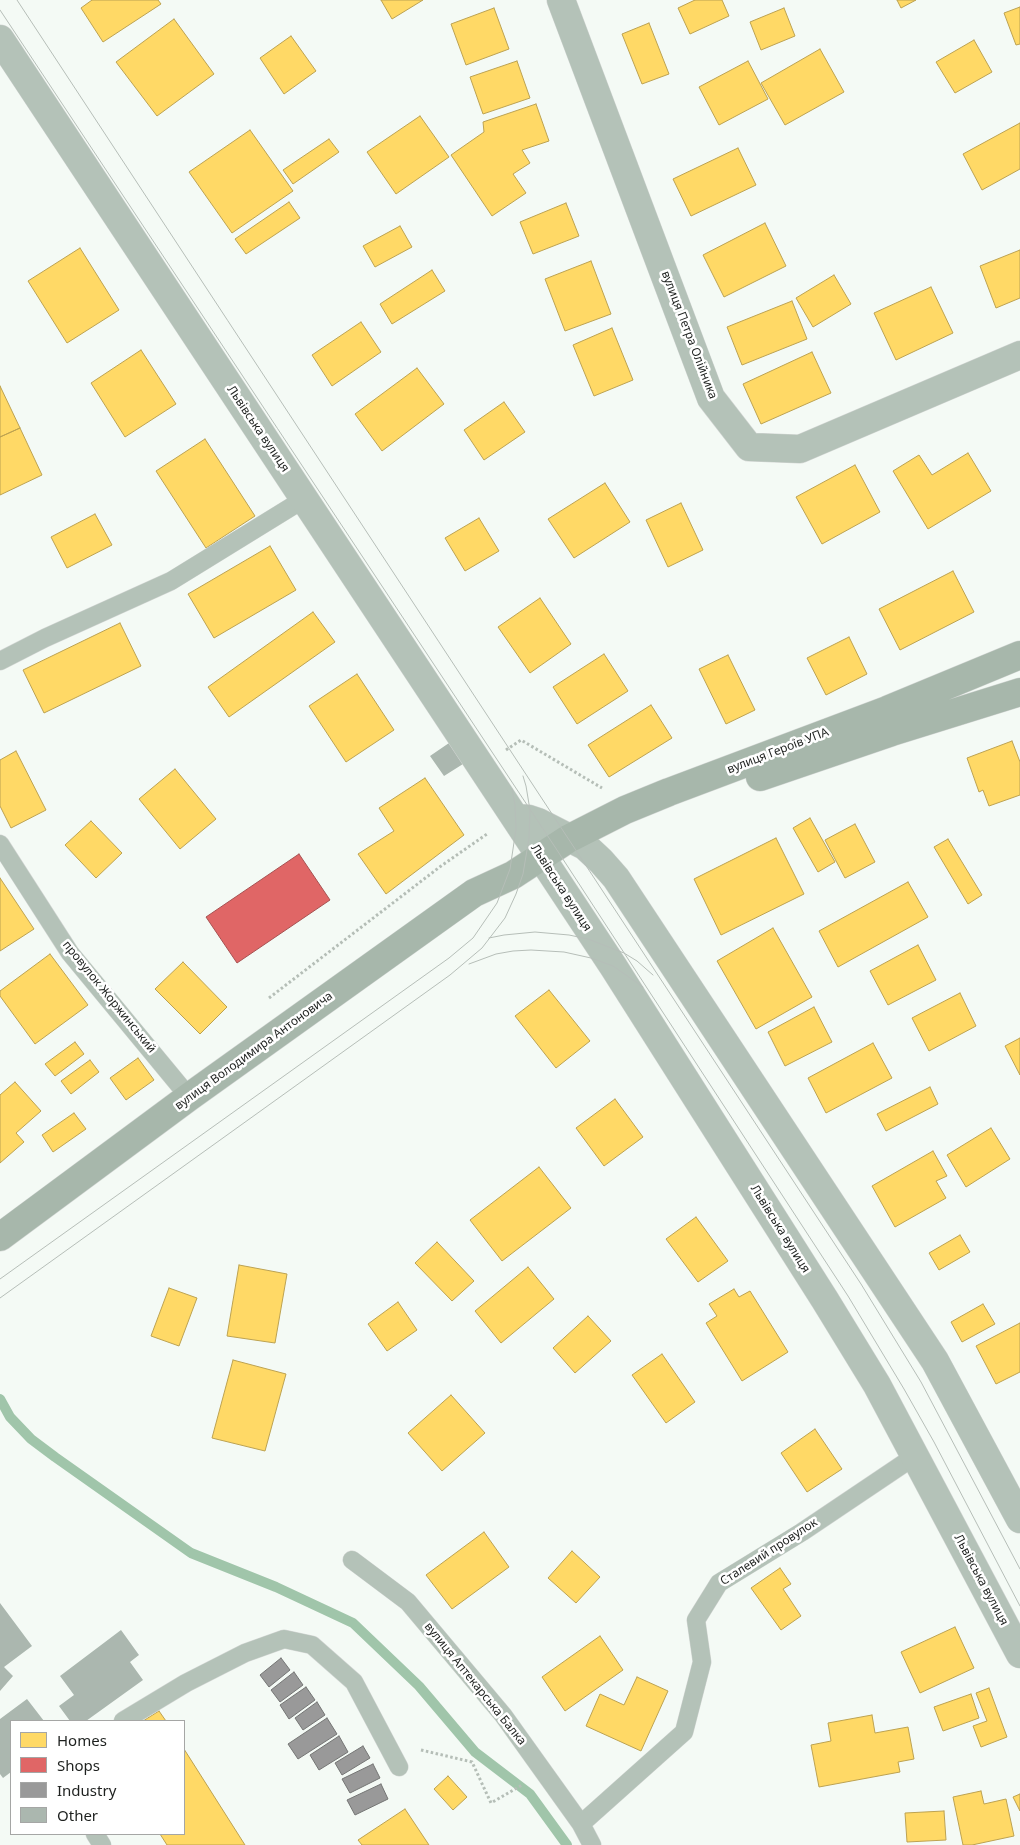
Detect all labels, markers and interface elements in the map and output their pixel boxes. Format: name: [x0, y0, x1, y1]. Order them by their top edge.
street label: вулиця Петра Олійника: [658, 269, 720, 401]
street label: Львівська вулиця: [224, 383, 292, 475]
street label: вулиця Героїв УПА: [725, 725, 831, 777]
street label: Львівська вулиця: [527, 842, 595, 934]
street label: провулок Жоржинський: [59, 938, 159, 1056]
street label: вулиця Володимира Антоновича: [172, 989, 336, 1113]
street label: Львівська вулиця: [747, 1182, 813, 1276]
street label: Сталевий провулок: [718, 1515, 820, 1589]
street label: Львівська вулиця: [951, 1532, 1011, 1628]
street label: вулиця Аптекарська Балка: [421, 1620, 529, 1748]
legend: [10, 1720, 185, 1835]
text: Homes: [57, 1730, 107, 1750]
text: Shops: [57, 1755, 100, 1775]
text: Industry: [57, 1780, 116, 1800]
text: Other: [57, 1805, 98, 1825]

